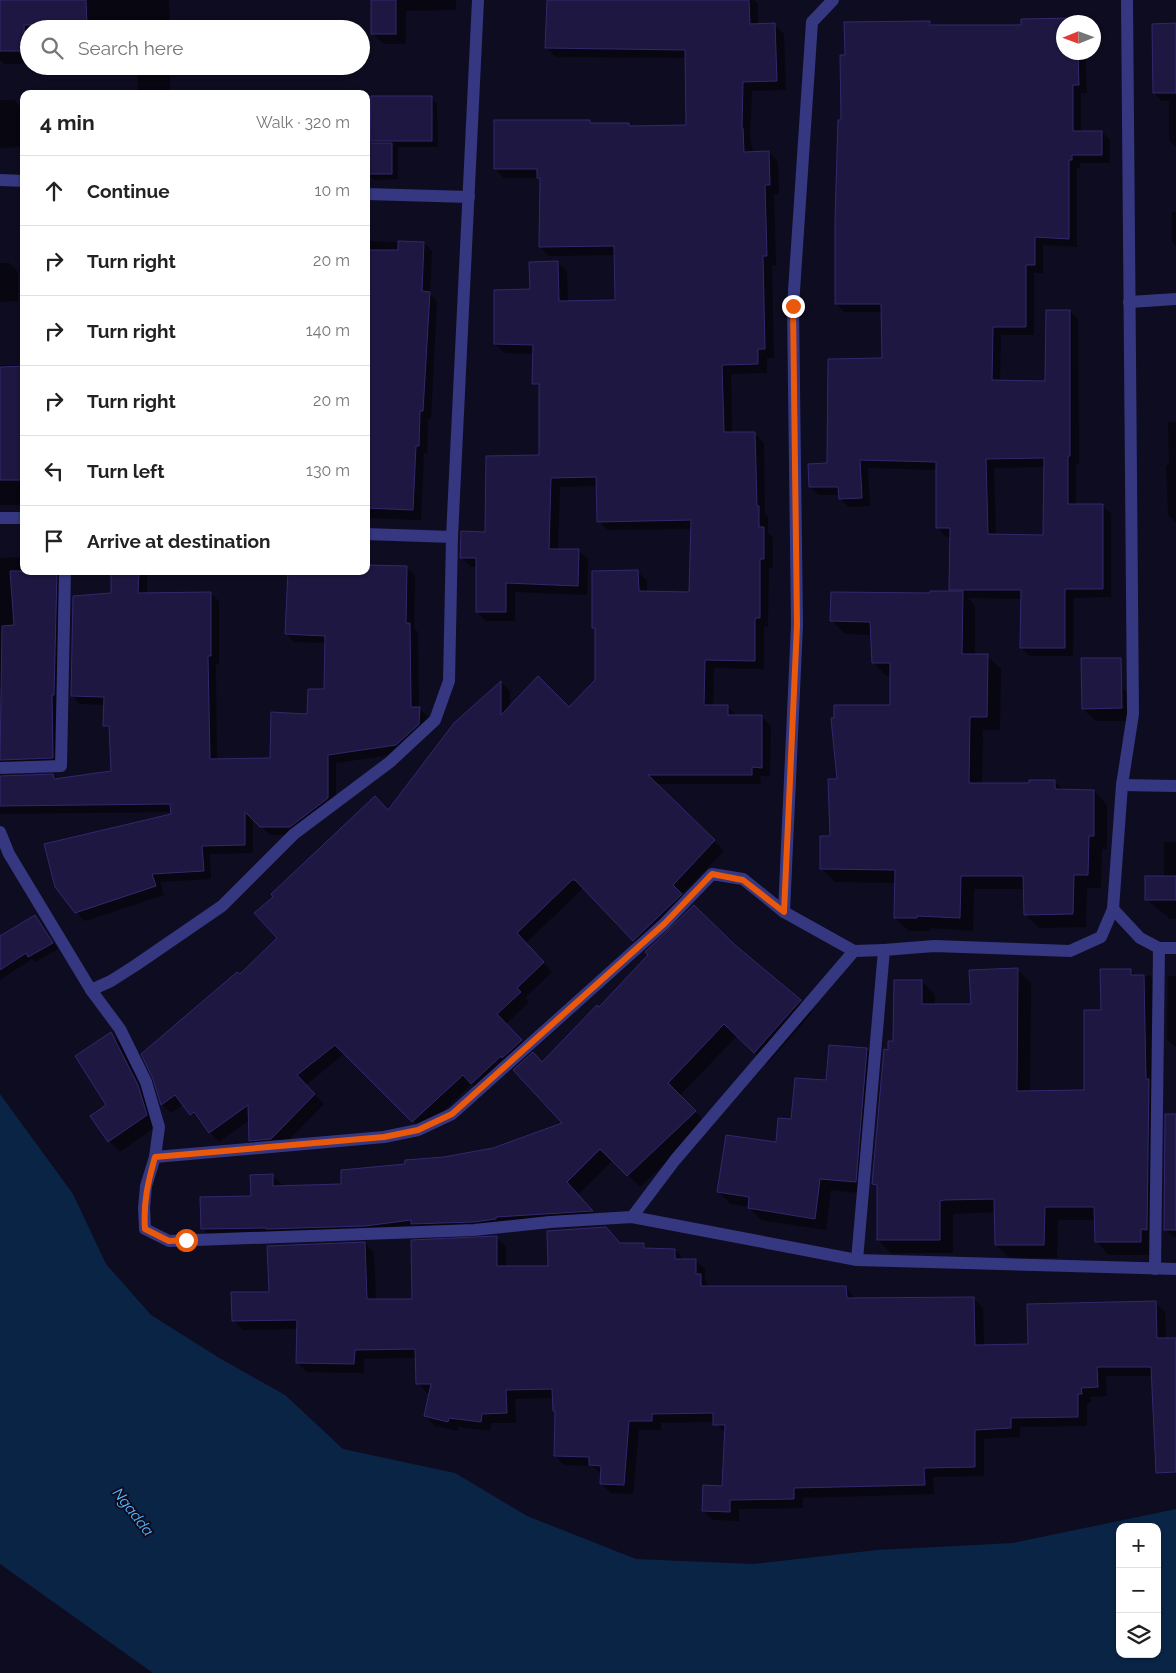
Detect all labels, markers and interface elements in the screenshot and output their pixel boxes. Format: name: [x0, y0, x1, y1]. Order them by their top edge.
north arrow: [1056, 15, 1101, 60]
search box: [20, 20, 370, 75]
icon: search: [38, 34, 66, 62]
text: Search here: [78, 37, 184, 59]
text: 4 min: [40, 110, 95, 135]
text: Walk · 320 m: [256, 113, 350, 132]
icon: ahead: [40, 177, 68, 205]
text: Continue: [87, 180, 170, 202]
text: 10 m: [315, 181, 350, 200]
icon: right: [40, 247, 68, 275]
text: Turn right: [87, 250, 176, 272]
text: 20 m: [313, 251, 350, 270]
route end: [782, 295, 805, 318]
icon: right: [40, 317, 68, 345]
text: Turn right: [87, 320, 176, 342]
text: 140 m: [306, 321, 350, 340]
icon: right: [40, 387, 68, 415]
text: Turn right: [87, 390, 176, 412]
text: 20 m: [313, 391, 350, 410]
icon: left: [40, 457, 68, 485]
text: Turn left: [87, 460, 164, 482]
text: 130 m: [306, 461, 350, 480]
icon: arrive: [40, 527, 68, 555]
text: Arrive at destination: [87, 530, 271, 552]
route start: [175, 1229, 198, 1252]
water label: Ngadda: [109, 1484, 157, 1540]
map controls: [1116, 1523, 1161, 1658]
button: +: [1116, 1523, 1161, 1568]
button: −: [1116, 1568, 1161, 1613]
button: layers: [1116, 1613, 1161, 1658]

